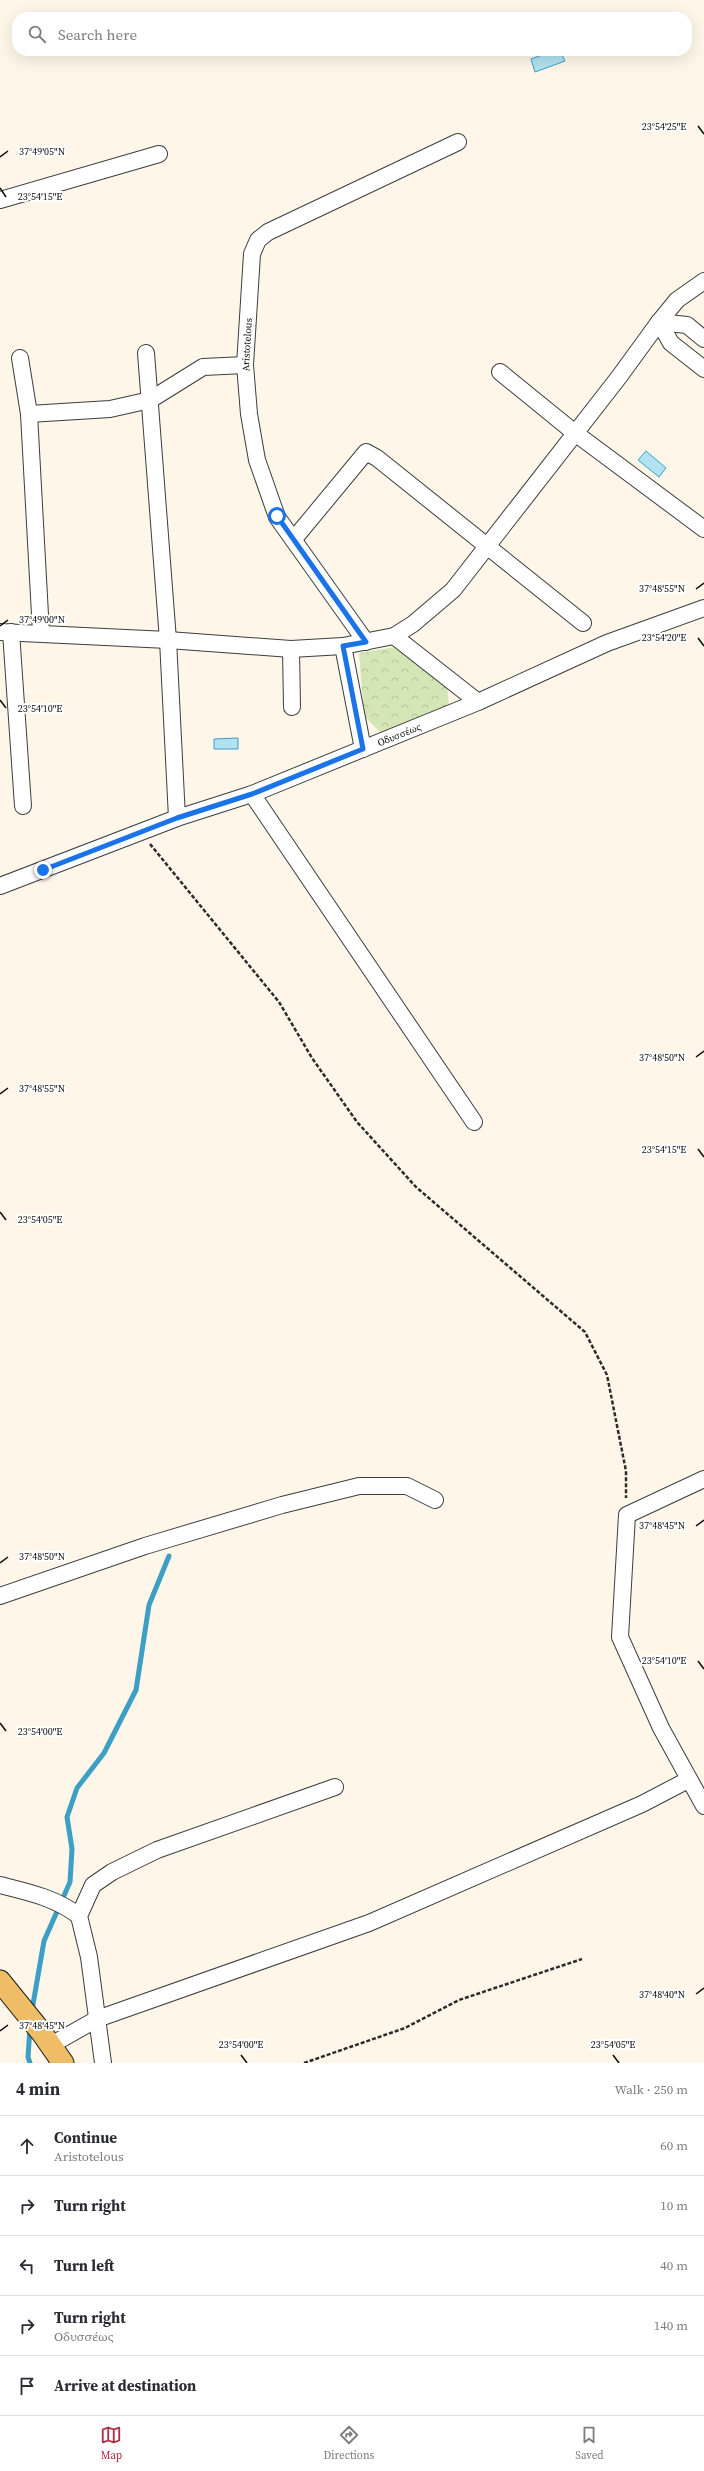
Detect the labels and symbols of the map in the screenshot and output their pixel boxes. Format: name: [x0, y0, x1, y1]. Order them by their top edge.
text: 23°54'25"E: [642, 120, 686, 133]
text: 37°49'05"N: [19, 145, 65, 158]
text: 23°54'15"E: [18, 190, 62, 203]
street label: Aristotelous: [238, 318, 254, 372]
route start: [268, 507, 286, 525]
text: 37°48'55"N: [639, 582, 685, 595]
text: 37°49'00"N: [19, 613, 65, 626]
text: 23°54'20"E: [642, 631, 686, 644]
text: 23°54'10"E: [18, 702, 62, 715]
street label: Οδυσσέως: [375, 719, 423, 749]
route end: [34, 861, 52, 879]
text: 37°48'50"N: [639, 1051, 685, 1064]
text: 37°48'55"N: [19, 1082, 65, 1095]
text: 23°54'15"E: [642, 1143, 686, 1156]
text: 23°54'05"E: [18, 1213, 62, 1226]
text: 37°48'45"N: [639, 1519, 685, 1532]
text: 37°48'50"N: [19, 1550, 65, 1563]
text: 23°54'10"E: [642, 1654, 686, 1667]
text: 23°54'00"E: [18, 1725, 62, 1738]
text: 37°48'40"N: [639, 1988, 685, 2001]
text: 37°48'45"N: [19, 2019, 65, 2032]
text: 23°54'00"E: [219, 2038, 263, 2051]
text: 23°54'05"E: [591, 2038, 635, 2051]

